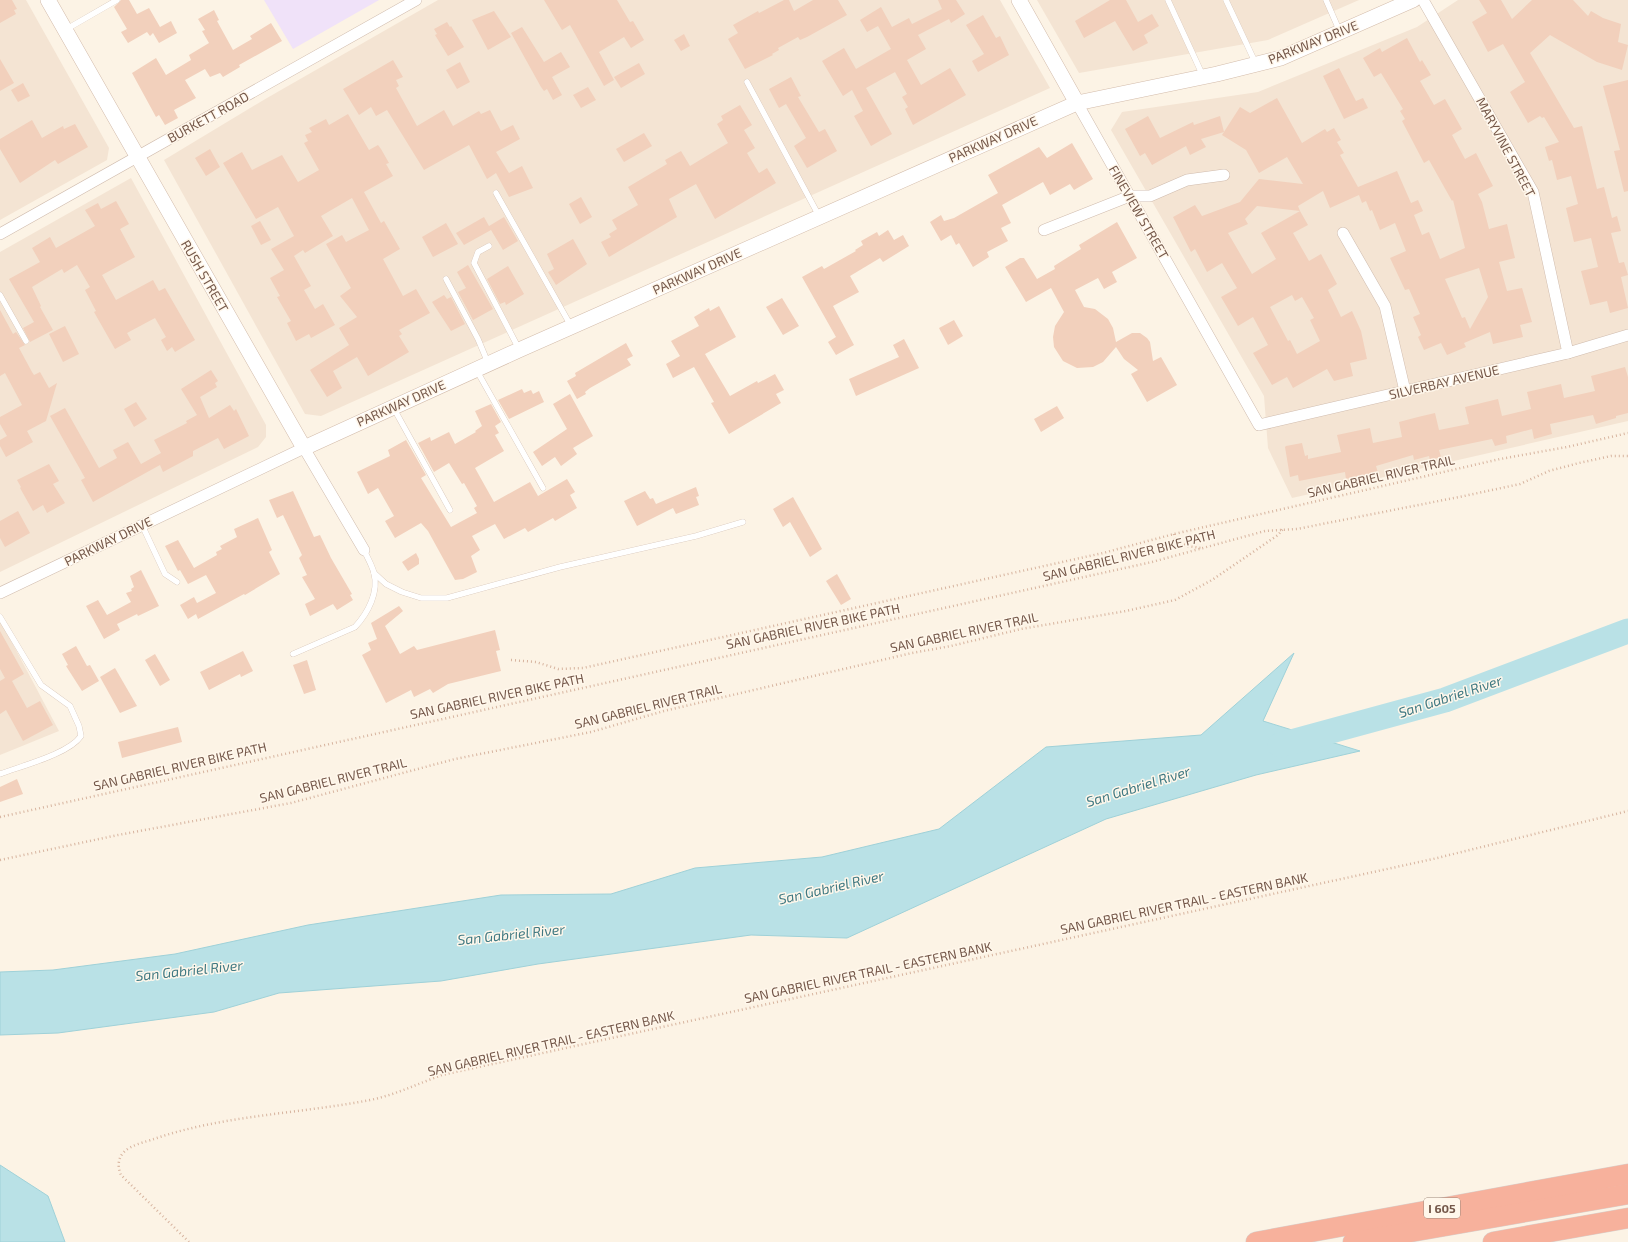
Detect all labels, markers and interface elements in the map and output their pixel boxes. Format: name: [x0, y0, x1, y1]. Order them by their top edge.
street label: PARKWAY DRIVE: [1266, 17, 1360, 67]
street label: BURKETT ROAD: [164, 88, 252, 146]
street label: MARYVINE STREET: [1473, 94, 1539, 200]
street label: PARKWAY DRIVE: [946, 112, 1040, 166]
street label: FINEVIEW STREET: [1106, 162, 1173, 262]
street label: RUSH STREET: [178, 237, 232, 315]
street label: PARKWAY DRIVE: [650, 244, 744, 298]
street label: SILVERBAY AVENUE: [1387, 362, 1501, 402]
street label: PARKWAY DRIVE: [354, 376, 448, 430]
street label: SAN GABRIEL RIVER TRAIL: [1306, 451, 1457, 501]
street label: PARKWAY DRIVE: [62, 513, 154, 569]
street label: SAN GABRIEL RIVER BIKE PATH: [1041, 526, 1217, 584]
street label: SAN GABRIEL RIVER BIKE PATH: [725, 600, 901, 652]
street label: SAN GABRIEL RIVER TRAIL: [889, 608, 1040, 656]
street label: SAN GABRIEL RIVER BIKE PATH: [409, 670, 585, 722]
water label: San Gabriel River: [1396, 671, 1504, 721]
street label: SAN GABRIEL RIVER TRAIL: [573, 680, 723, 732]
street label: SAN GABRIEL RIVER BIKE PATH: [92, 738, 268, 794]
street label: SAN GABRIEL RIVER TRAIL: [258, 754, 408, 806]
water label: San Gabriel River: [1084, 762, 1192, 810]
water label: San Gabriel River: [777, 866, 886, 907]
street label: SAN GABRIEL RIVER TRAIL - EASTERN BANK: [1059, 869, 1310, 937]
water label: San Gabriel River: [456, 920, 566, 948]
street label: SAN GABRIEL RIVER TRAIL - EASTERN BANK: [743, 938, 994, 1006]
water label: San Gabriel River: [134, 956, 244, 984]
street label: SAN GABRIEL RIVER TRAIL - EASTERN BANK: [426, 1007, 676, 1079]
road number: I 605: [1424, 1198, 1460, 1218]

